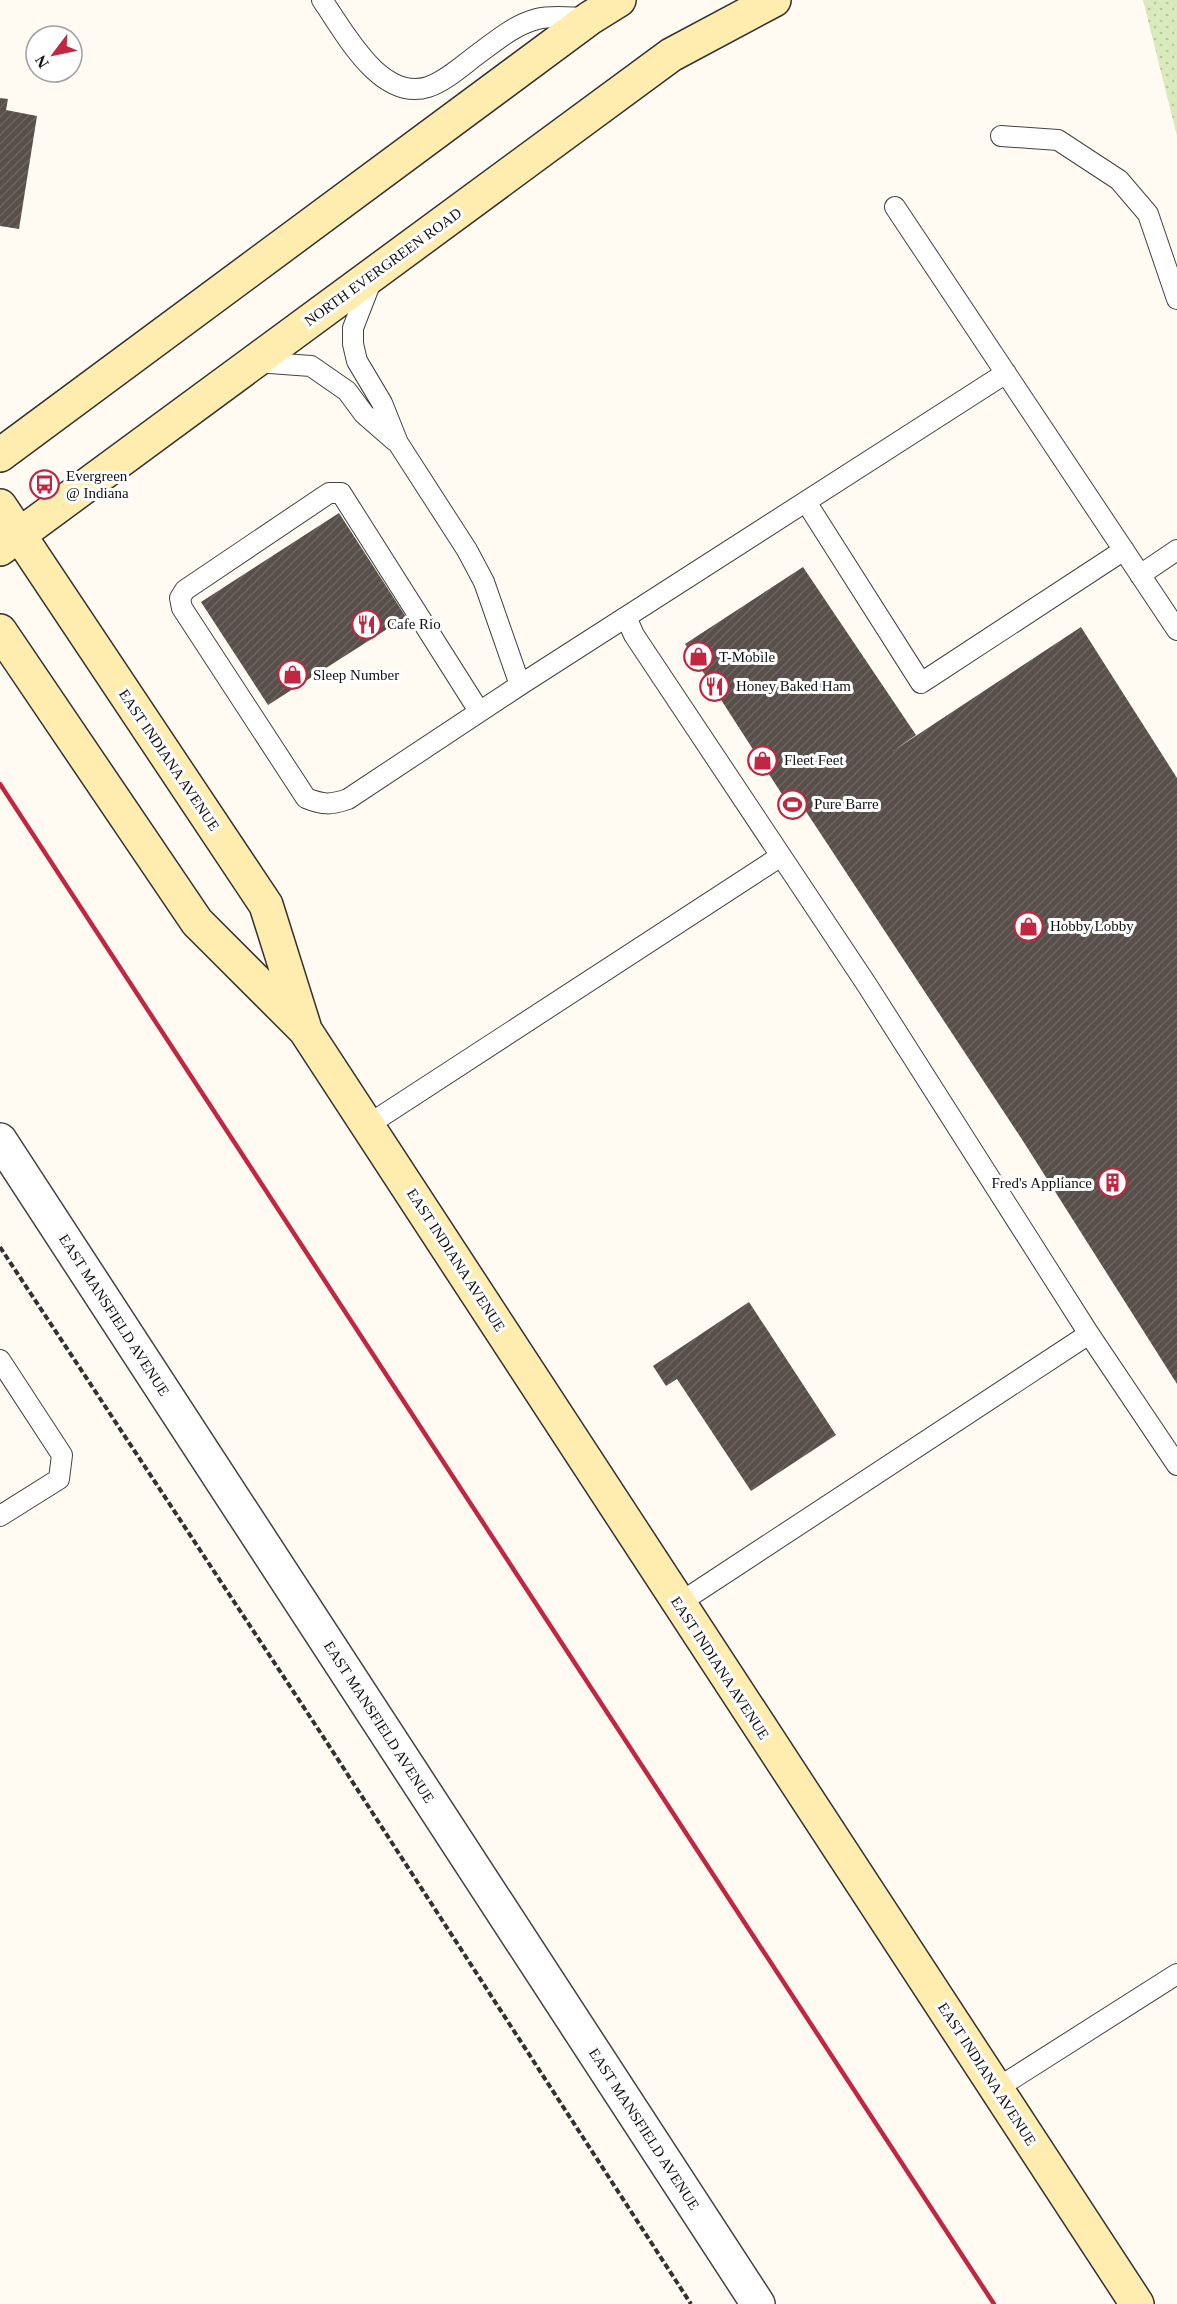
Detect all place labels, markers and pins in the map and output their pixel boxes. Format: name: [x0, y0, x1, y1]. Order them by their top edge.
place label: Evergreen @ Indiana: [66, 468, 129, 501]
bus stop icon: Evergreen @ Indiana: [29, 469, 61, 501]
restaurant icon: Cafe Rio: [350, 608, 382, 640]
place label: Cafe Rio: [387, 616, 441, 632]
shop icon: T-Mobile: [682, 641, 714, 673]
place label: T-Mobile: [719, 649, 775, 665]
shop icon: Sleep Number: [276, 659, 308, 691]
place label: Sleep Number: [313, 667, 399, 683]
restaurant icon: Honey Baked Ham: [699, 670, 731, 702]
place label: Honey Baked Ham: [736, 678, 851, 694]
shop icon: Fleet Feet: [747, 744, 779, 776]
place label: Fleet Feet: [784, 752, 844, 768]
sports icon: Pure Barre: [777, 788, 809, 820]
place label: Pure Barre: [814, 796, 879, 812]
shop icon: Hobby Lobby: [1013, 910, 1045, 942]
place label: Hobby Lobby: [1050, 918, 1134, 934]
building icon: Fred's Appliance: [1097, 1167, 1129, 1199]
place label: Fred's Appliance: [991, 1175, 1092, 1191]

